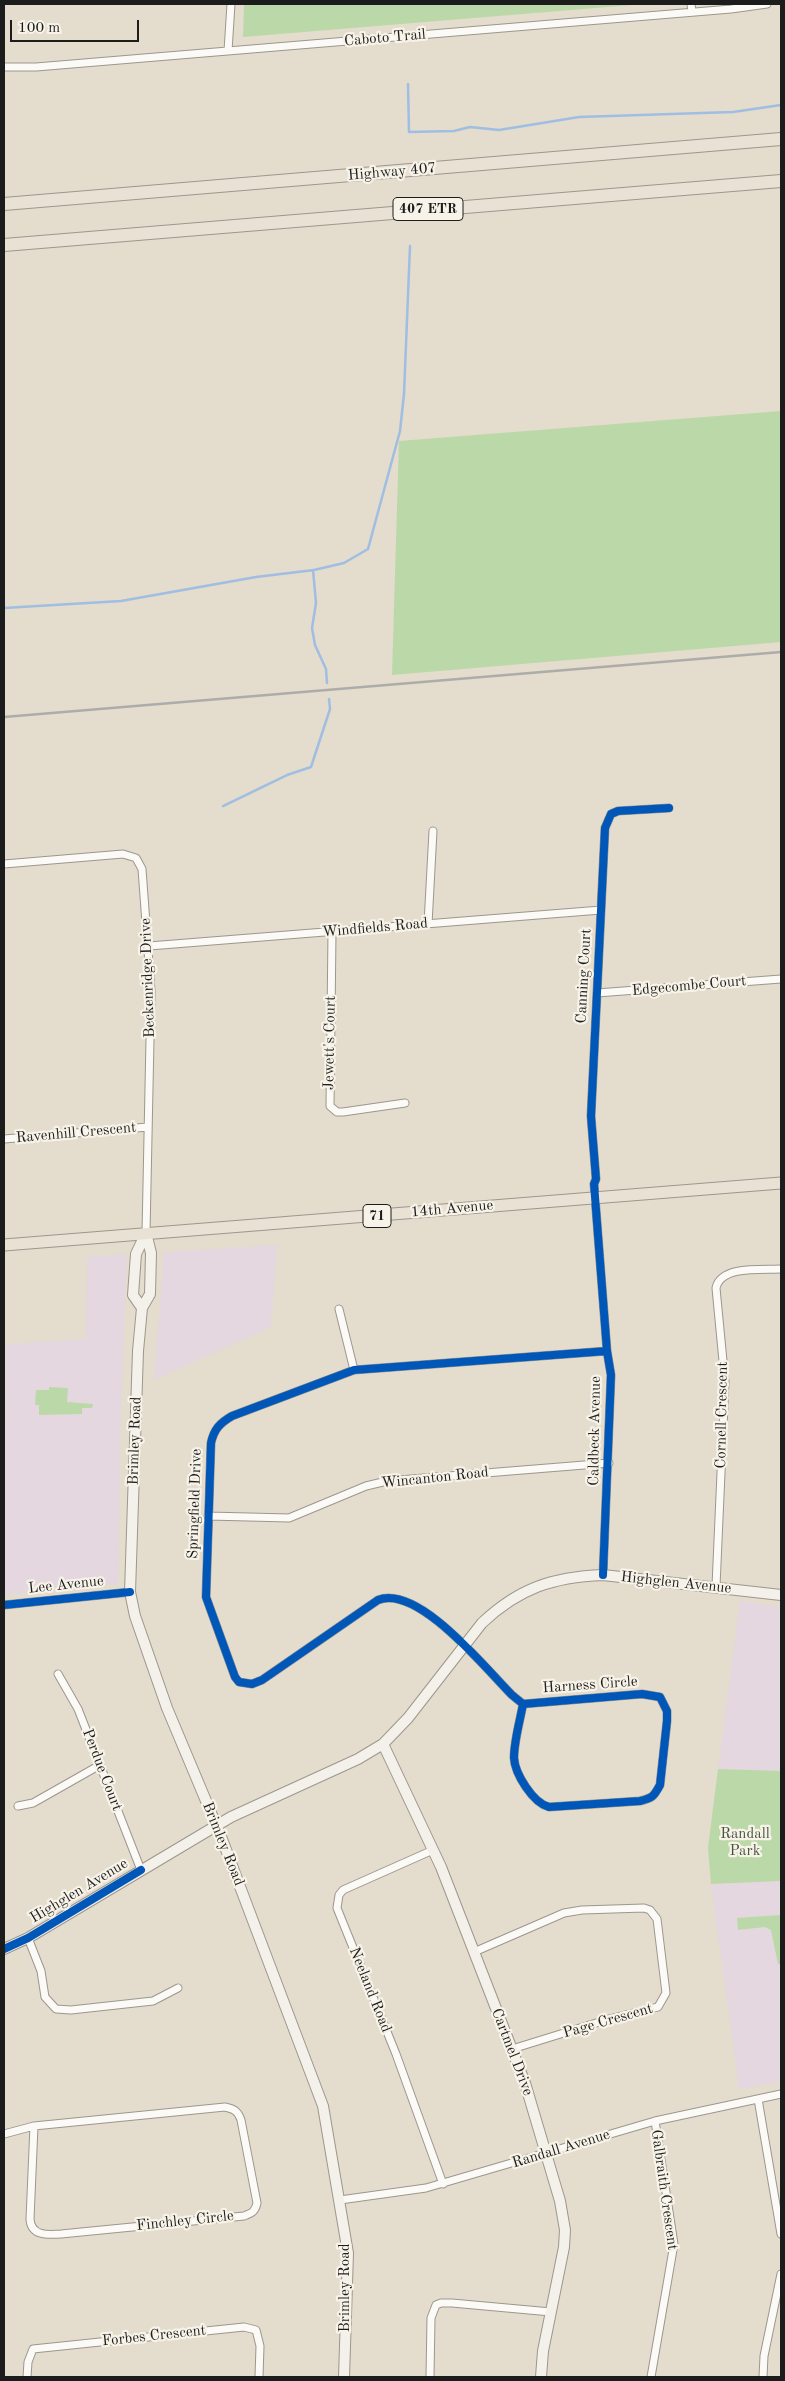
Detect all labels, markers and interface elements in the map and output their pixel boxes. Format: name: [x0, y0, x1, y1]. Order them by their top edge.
scale bar: [12, 10, 141, 42]
text: 100 m: [18, 21, 60, 36]
street label: Caboto Trail: [343, 25, 427, 51]
street label: Highway 407: [347, 159, 437, 185]
road number: 407 ETR: [393, 198, 463, 220]
street label: Windfields Road: [321, 914, 429, 942]
street label: Beckenridge Drive: [137, 918, 159, 1038]
street label: Canning Court: [573, 928, 595, 1024]
street label: Edgecombe Court: [631, 972, 747, 1000]
street label: Jewett's Court: [320, 996, 340, 1090]
street label: Ravenhill Crescent: [15, 1119, 137, 1147]
street label: 14th Avenue: [410, 1196, 494, 1222]
road number: 71: [363, 1204, 391, 1228]
street label: Cornell Crescent: [712, 1361, 732, 1469]
street label: Caldbeck Avenue: [585, 1376, 605, 1486]
street label: Brimley Road: [124, 1396, 146, 1486]
street label: Springfield Drive: [184, 1449, 206, 1559]
street label: Wincanton Road: [380, 1463, 490, 1493]
street label: Highglen Avenue: [620, 1568, 732, 1598]
street label: Lee Avenue: [27, 1572, 105, 1598]
street label: Harness Circle: [542, 1673, 638, 1697]
street label: Perdue Court: [78, 1726, 126, 1814]
street label: Brimley Road: [198, 1799, 248, 1889]
park label: Randall Park: [720, 1825, 770, 1860]
street label: Highglen Avenue: [27, 1855, 131, 1927]
street label: Neeland Road: [345, 1945, 395, 2035]
street label: Page Crescent: [561, 2000, 655, 2042]
street label: Cartmel Drive: [487, 2006, 537, 2098]
street label: Randall Avenue: [510, 2126, 612, 2172]
street label: Galbraith Crescent: [647, 2129, 681, 2251]
street label: Finchley Circle: [135, 2207, 235, 2235]
street label: Brimley Road: [336, 2244, 354, 2332]
street label: Forbes Crescent: [101, 2322, 207, 2350]

